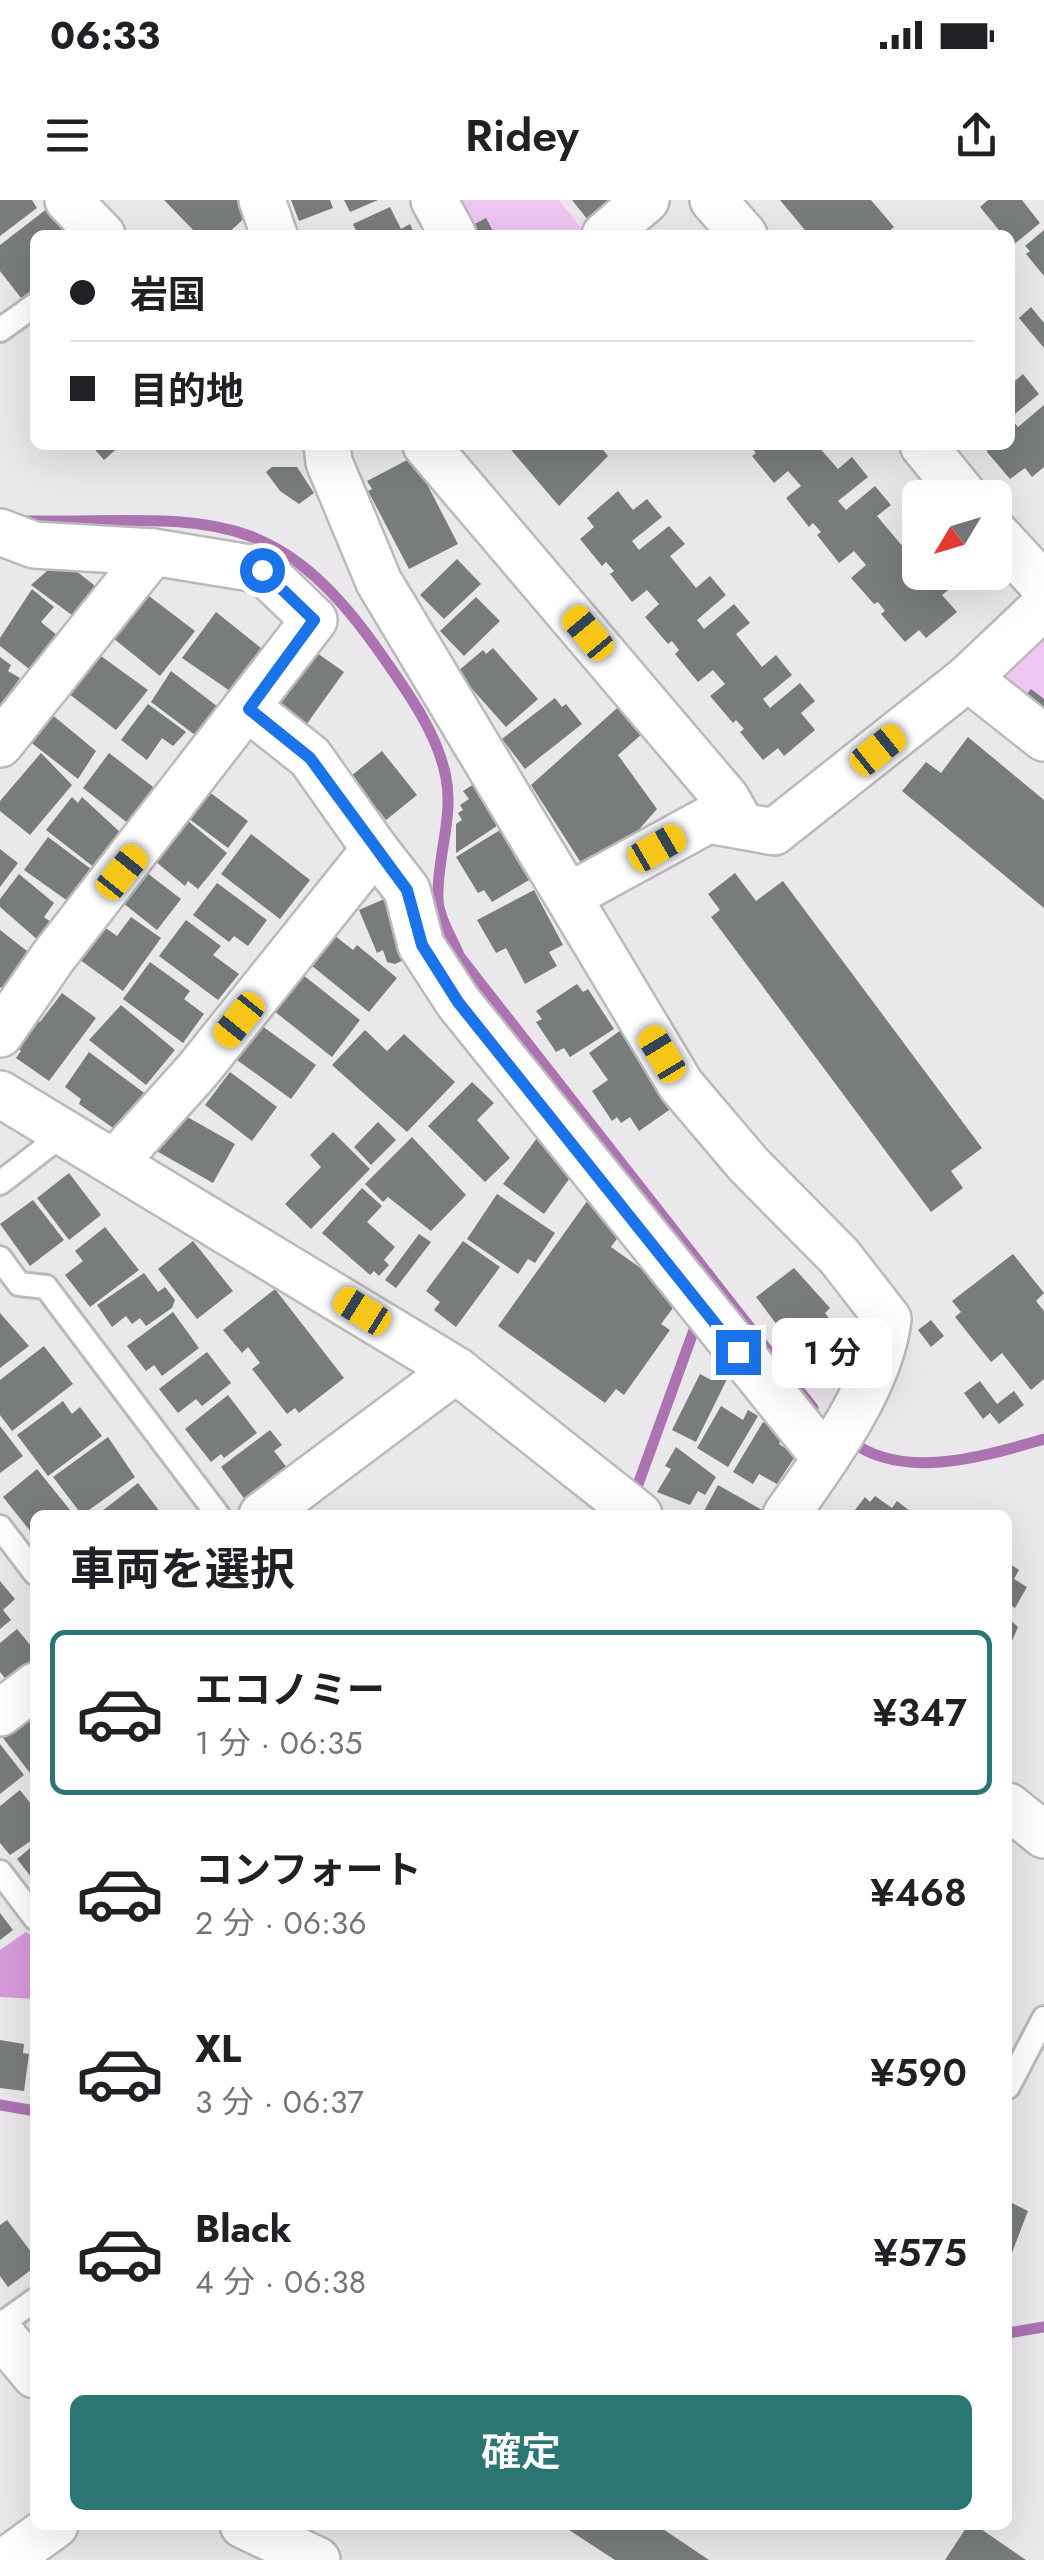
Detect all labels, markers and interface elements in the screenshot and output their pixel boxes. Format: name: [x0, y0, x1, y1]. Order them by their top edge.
text: 06:33: [50, 8, 160, 63]
text: Ridey: [465, 103, 579, 168]
icon: menu: [40, 108, 95, 163]
icon: share: [949, 108, 1004, 163]
text: 岩国: [130, 267, 206, 322]
text: 目的地: [130, 363, 244, 418]
north arrow: [902, 480, 1012, 590]
map controls: [902, 480, 1012, 590]
route start: [240, 548, 285, 593]
car: [557, 600, 619, 666]
car: [845, 719, 911, 781]
car: [624, 820, 690, 876]
car: [91, 839, 153, 905]
car: [208, 987, 270, 1053]
car: [634, 1021, 690, 1087]
car: [329, 1282, 395, 1340]
callout: 1 分: [773, 1317, 893, 1387]
route end: [716, 1330, 761, 1375]
text: 1 分: [803, 1330, 861, 1376]
text: 車両を選択: [70, 1537, 295, 1602]
text: エコノミー: [195, 1662, 385, 1717]
icon: car: [75, 1668, 165, 1758]
text: ¥347: [873, 1685, 967, 1740]
text: 1 分 · 06:35: [195, 1720, 363, 1766]
text: コンフォート: [195, 1842, 422, 1897]
icon: car: [75, 1848, 165, 1938]
text: ¥468: [870, 1865, 967, 1920]
text: 2 分 · 06:36: [195, 1900, 367, 1946]
text: XL: [195, 2021, 241, 2076]
icon: car: [75, 2028, 165, 2118]
text: ¥590: [870, 2045, 967, 2100]
text: 3 分 · 06:37: [195, 2079, 364, 2125]
text: Black: [195, 2201, 292, 2256]
icon: car: [75, 2208, 165, 2298]
text: ¥575: [874, 2225, 967, 2280]
text: 4 分 · 06:38: [195, 2259, 366, 2305]
button: 確定: [70, 2395, 972, 2510]

